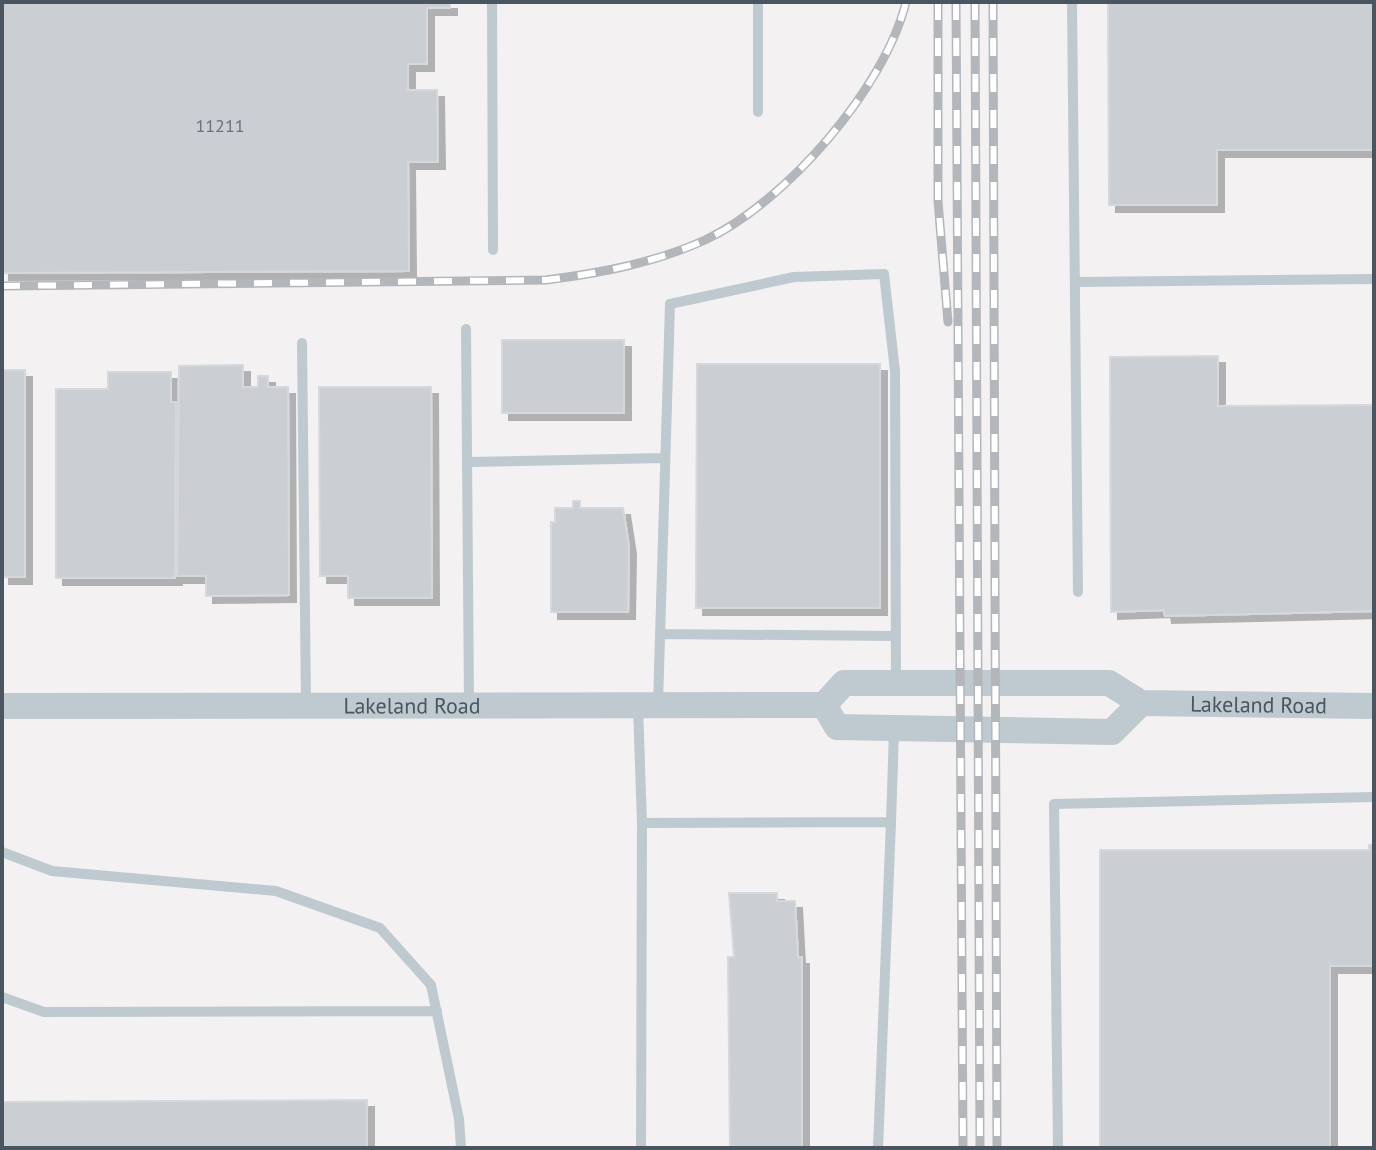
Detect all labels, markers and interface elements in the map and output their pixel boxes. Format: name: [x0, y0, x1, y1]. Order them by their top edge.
house number: 11211: [195, 114, 245, 137]
street label: Lakeland Road: [1190, 690, 1327, 719]
street label: Lakeland Road: [343, 691, 481, 720]

